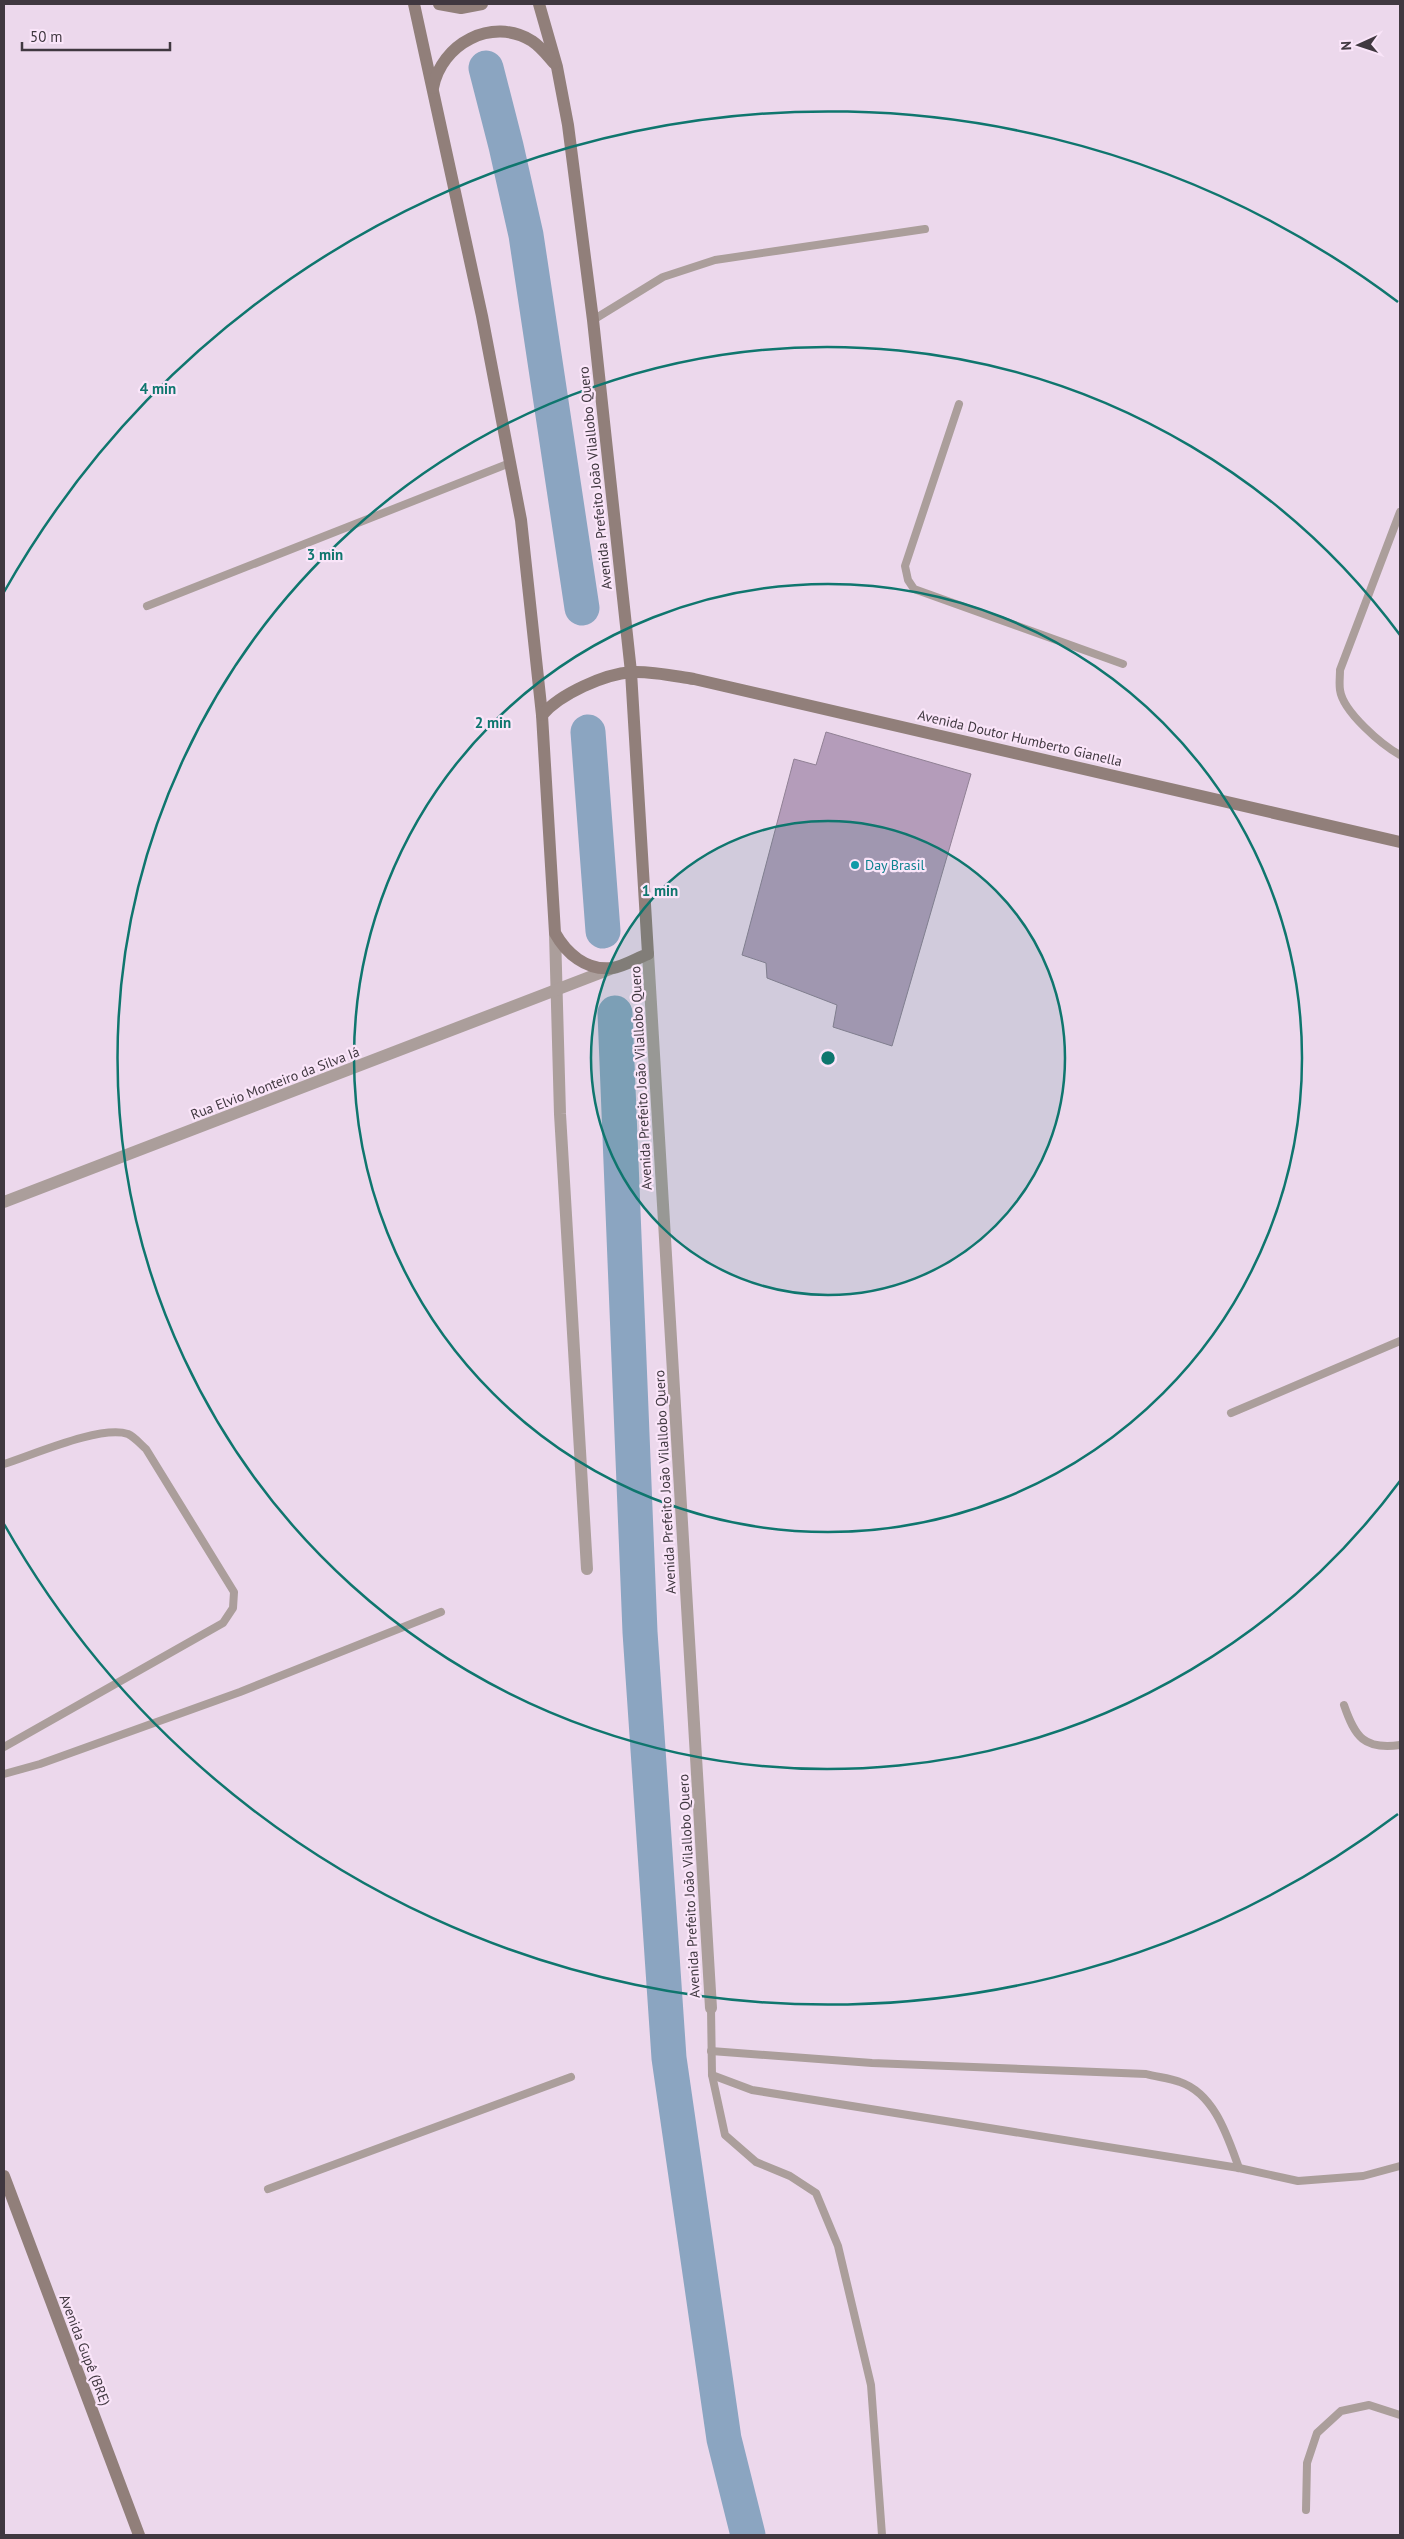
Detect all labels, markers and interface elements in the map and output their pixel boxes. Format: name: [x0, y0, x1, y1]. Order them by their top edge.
scale bar: [22, 20, 170, 52]
north arrow: [1334, 20, 1384, 70]
text: 50 m: [30, 27, 63, 46]
text: N: [1337, 41, 1355, 51]
street label: Avenida Prefeito João Vilallobo Quero: [574, 366, 616, 590]
text: 4 min: [140, 379, 176, 398]
text: 3 min: [307, 545, 343, 564]
street label: Avenida Doutor Humberto Gianella: [916, 706, 1124, 770]
text: 2 min: [475, 713, 511, 732]
place label: Day Brasil: [865, 856, 924, 874]
marker: Day Brasil: [849, 859, 861, 871]
text: 1 min: [642, 881, 678, 900]
street label: Avenida Prefeito João Vilallobo Quero: [626, 966, 656, 1190]
street label: Rua Elvio Monteiro da Silva Iá: [188, 1042, 362, 1124]
centre of rings: [819, 1049, 837, 1067]
street label: Avenida Prefeito João Vilallobo Quero: [650, 1370, 680, 1594]
street label: Avenida Prefeito João Vilallobo Quero: [674, 1774, 704, 1998]
street label: Avenida Gupê (BRE): [56, 2292, 114, 2408]

